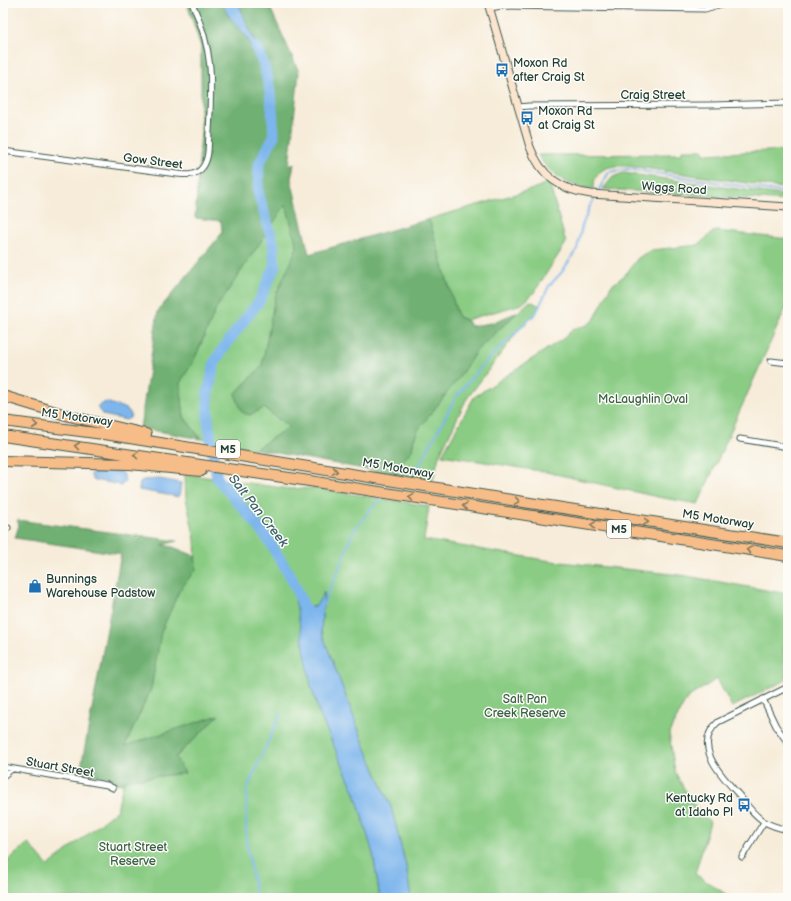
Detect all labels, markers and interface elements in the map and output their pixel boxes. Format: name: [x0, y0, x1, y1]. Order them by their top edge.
place label: Moxon Rd after Craig St: [513, 56, 585, 85]
bus stop icon: Moxon Rd after Craig St: [494, 62, 510, 78]
street label: Craig Street: [620, 88, 686, 103]
place label: Moxon Rd at Craig St: [538, 104, 595, 133]
bus stop icon: Moxon Rd at Craig St: [519, 110, 535, 126]
street label: Gow Street: [122, 150, 184, 173]
street label: Wiggs Road: [641, 179, 707, 198]
park label: McLaughlin Oval: [598, 392, 688, 407]
street label: M5 Motorway: [40, 405, 114, 430]
one-way arrow: [32, 420, 38, 429]
road number: M5: [216, 440, 240, 458]
one-way arrow: [74, 442, 80, 451]
one-way arrow: [133, 451, 139, 460]
street label: M5 Motorway: [361, 455, 435, 482]
one-way arrow: [332, 466, 339, 475]
water label: Salt Pan Creek: [225, 471, 292, 551]
one-way arrow: [408, 493, 414, 502]
one-way arrow: [514, 496, 520, 505]
one-way arrow: [462, 502, 468, 511]
street label: M5 Motorway: [681, 506, 755, 533]
one-way arrow: [643, 517, 649, 525]
road number: M5: [607, 520, 631, 538]
one-way arrow: [590, 521, 597, 530]
one-way arrow: [746, 546, 753, 555]
place label: Bunnings Warehouse Padstow: [46, 572, 155, 601]
shop icon: Bunnings Warehouse Padstow: [27, 578, 43, 594]
park label: Salt Pan Creek Reserve: [484, 692, 566, 721]
street label: Stuart Street: [25, 754, 95, 781]
place label: Kentucky Rd at Idaho Pl: [665, 791, 733, 820]
bus stop icon: Kentucky Rd at Idaho Pl: [736, 797, 752, 813]
park label: Stuart Street Reserve: [99, 840, 168, 869]

